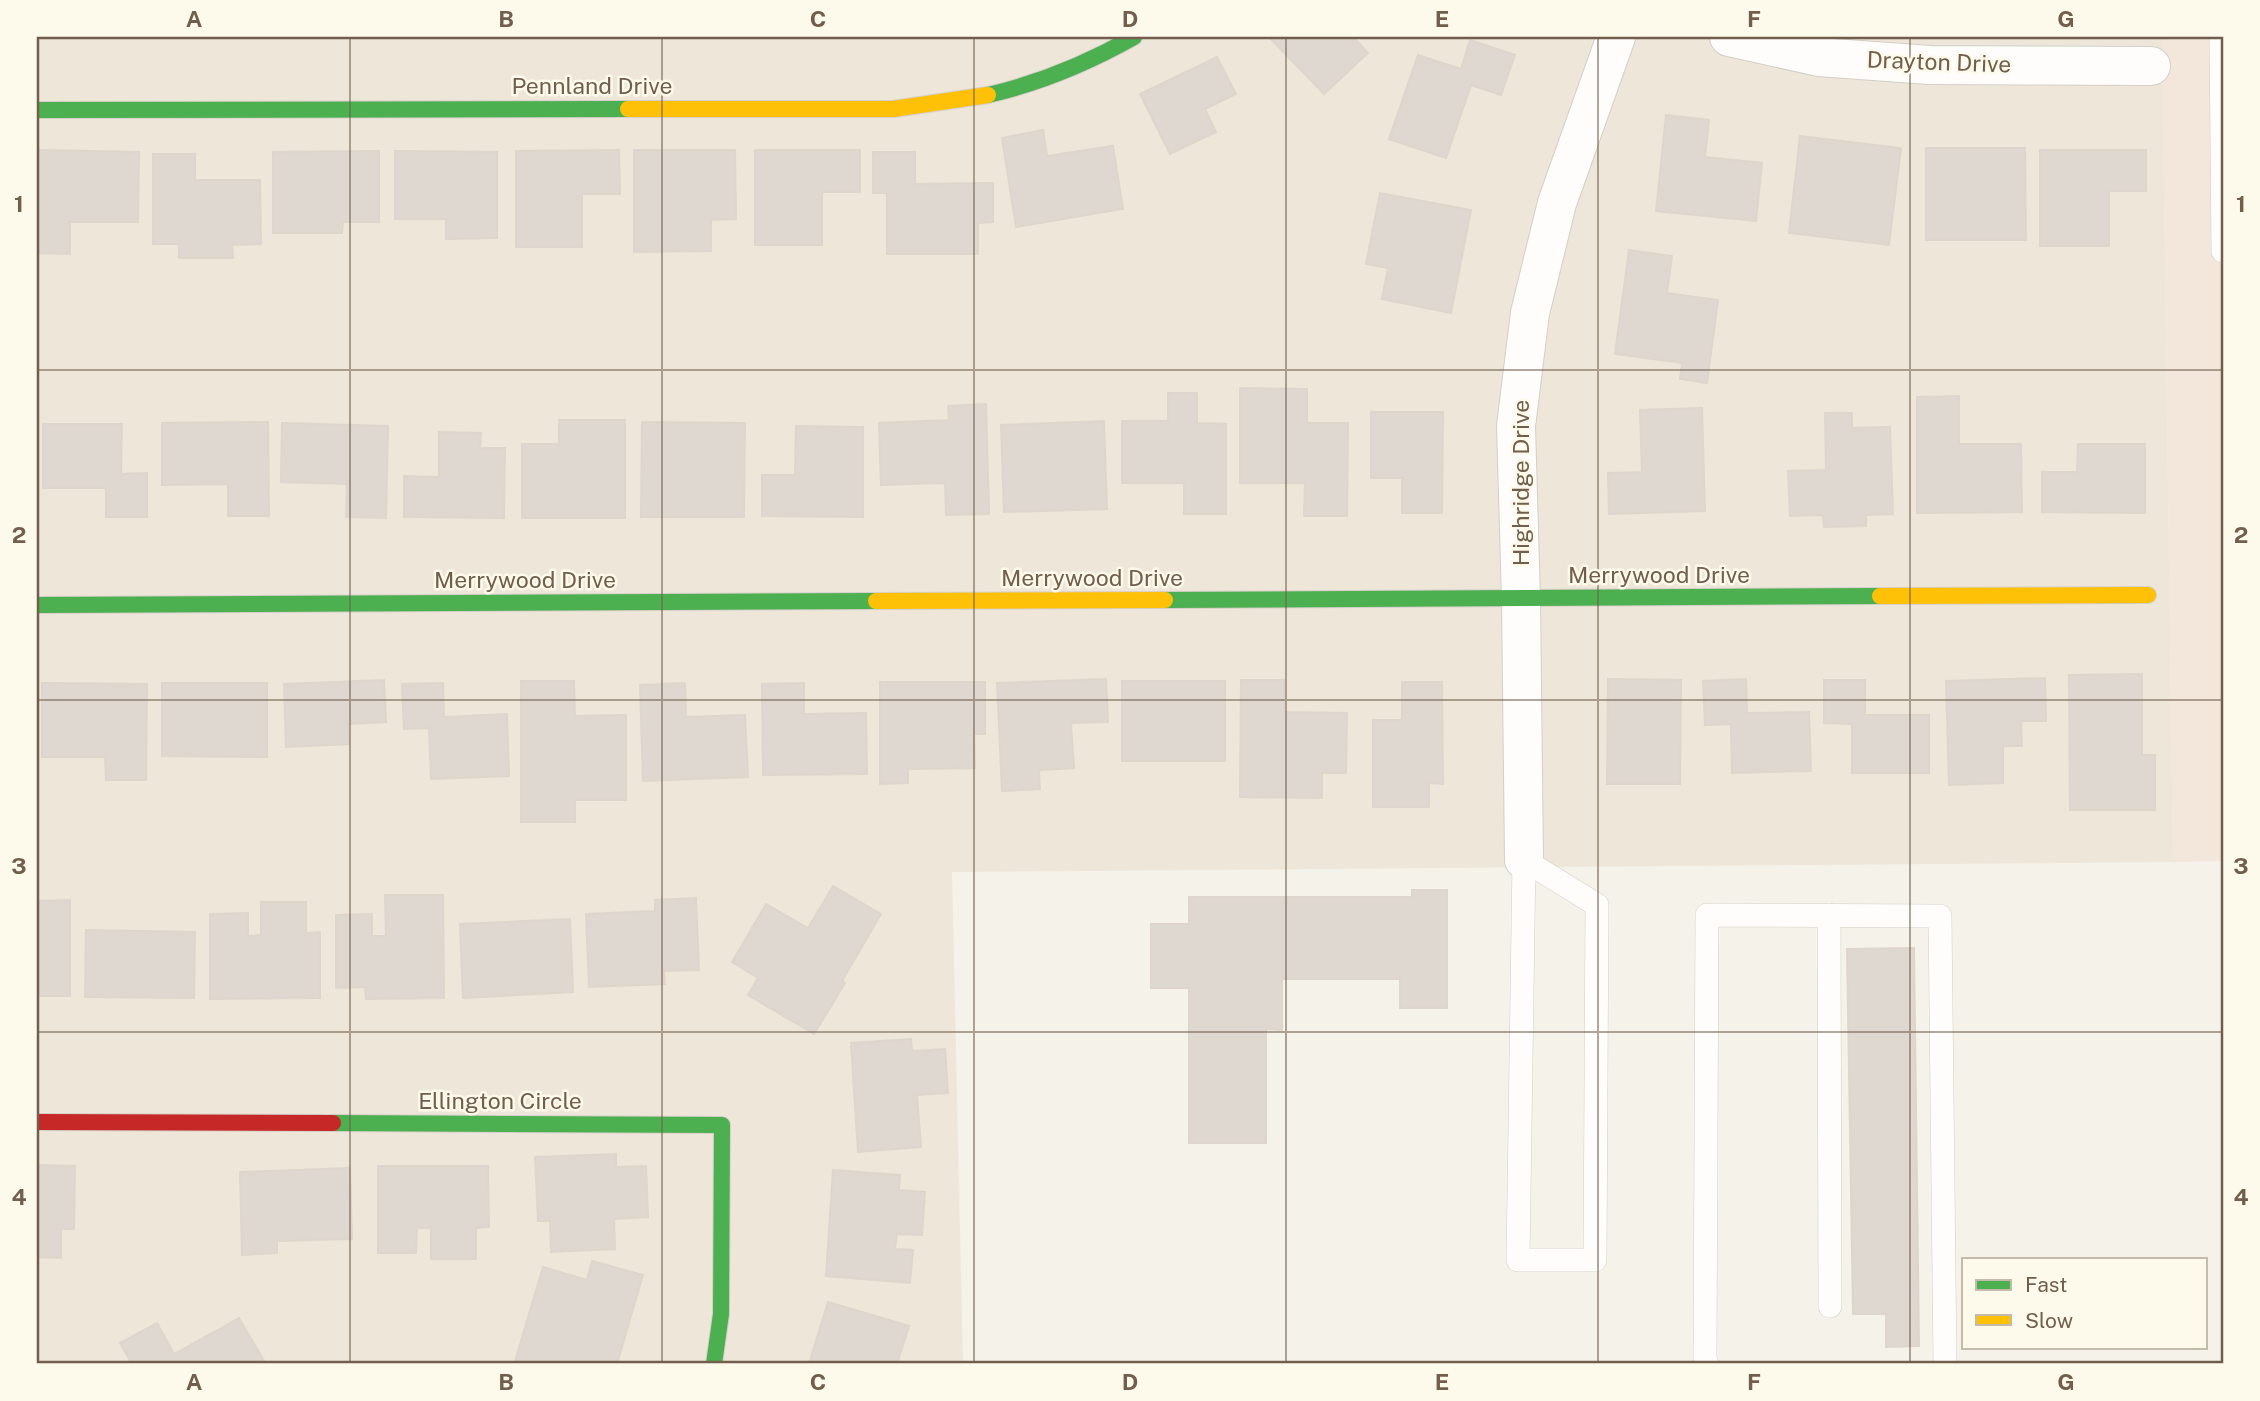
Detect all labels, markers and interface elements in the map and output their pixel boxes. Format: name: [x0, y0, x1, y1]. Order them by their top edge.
text: A: [186, 5, 203, 32]
text: B: [498, 5, 514, 32]
text: C: [810, 5, 826, 32]
text: D: [1122, 5, 1138, 32]
text: E: [1435, 5, 1449, 32]
text: F: [1747, 5, 1761, 32]
text: G: [2057, 5, 2075, 32]
street label: Drayton Drive: [1866, 45, 2012, 78]
street label: Pennland Drive: [511, 72, 673, 99]
text: 1: [14, 190, 24, 217]
text: 1: [2236, 190, 2246, 217]
street label: Highridge Drive: [1507, 400, 1534, 566]
text: 2: [12, 521, 26, 548]
text: 2: [2234, 521, 2248, 548]
street label: Merrywood Drive: [1568, 561, 1750, 588]
street label: Merrywood Drive: [1001, 564, 1183, 591]
street label: Merrywood Drive: [434, 566, 616, 593]
text: 3: [11, 852, 27, 879]
text: 3: [2233, 852, 2249, 879]
street label: Ellington Circle: [418, 1087, 582, 1114]
text: 4: [11, 1183, 27, 1210]
text: 4: [2233, 1183, 2249, 1210]
legend: [1962, 1258, 2208, 1348]
text: Fast: [2025, 1272, 2067, 1297]
text: Slow: [2025, 1308, 2073, 1333]
text: A: [186, 1368, 203, 1395]
text: B: [498, 1368, 514, 1395]
text: C: [810, 1368, 826, 1395]
text: D: [1122, 1368, 1138, 1395]
text: E: [1435, 1368, 1449, 1395]
text: F: [1747, 1368, 1761, 1395]
text: G: [2057, 1368, 2075, 1395]

